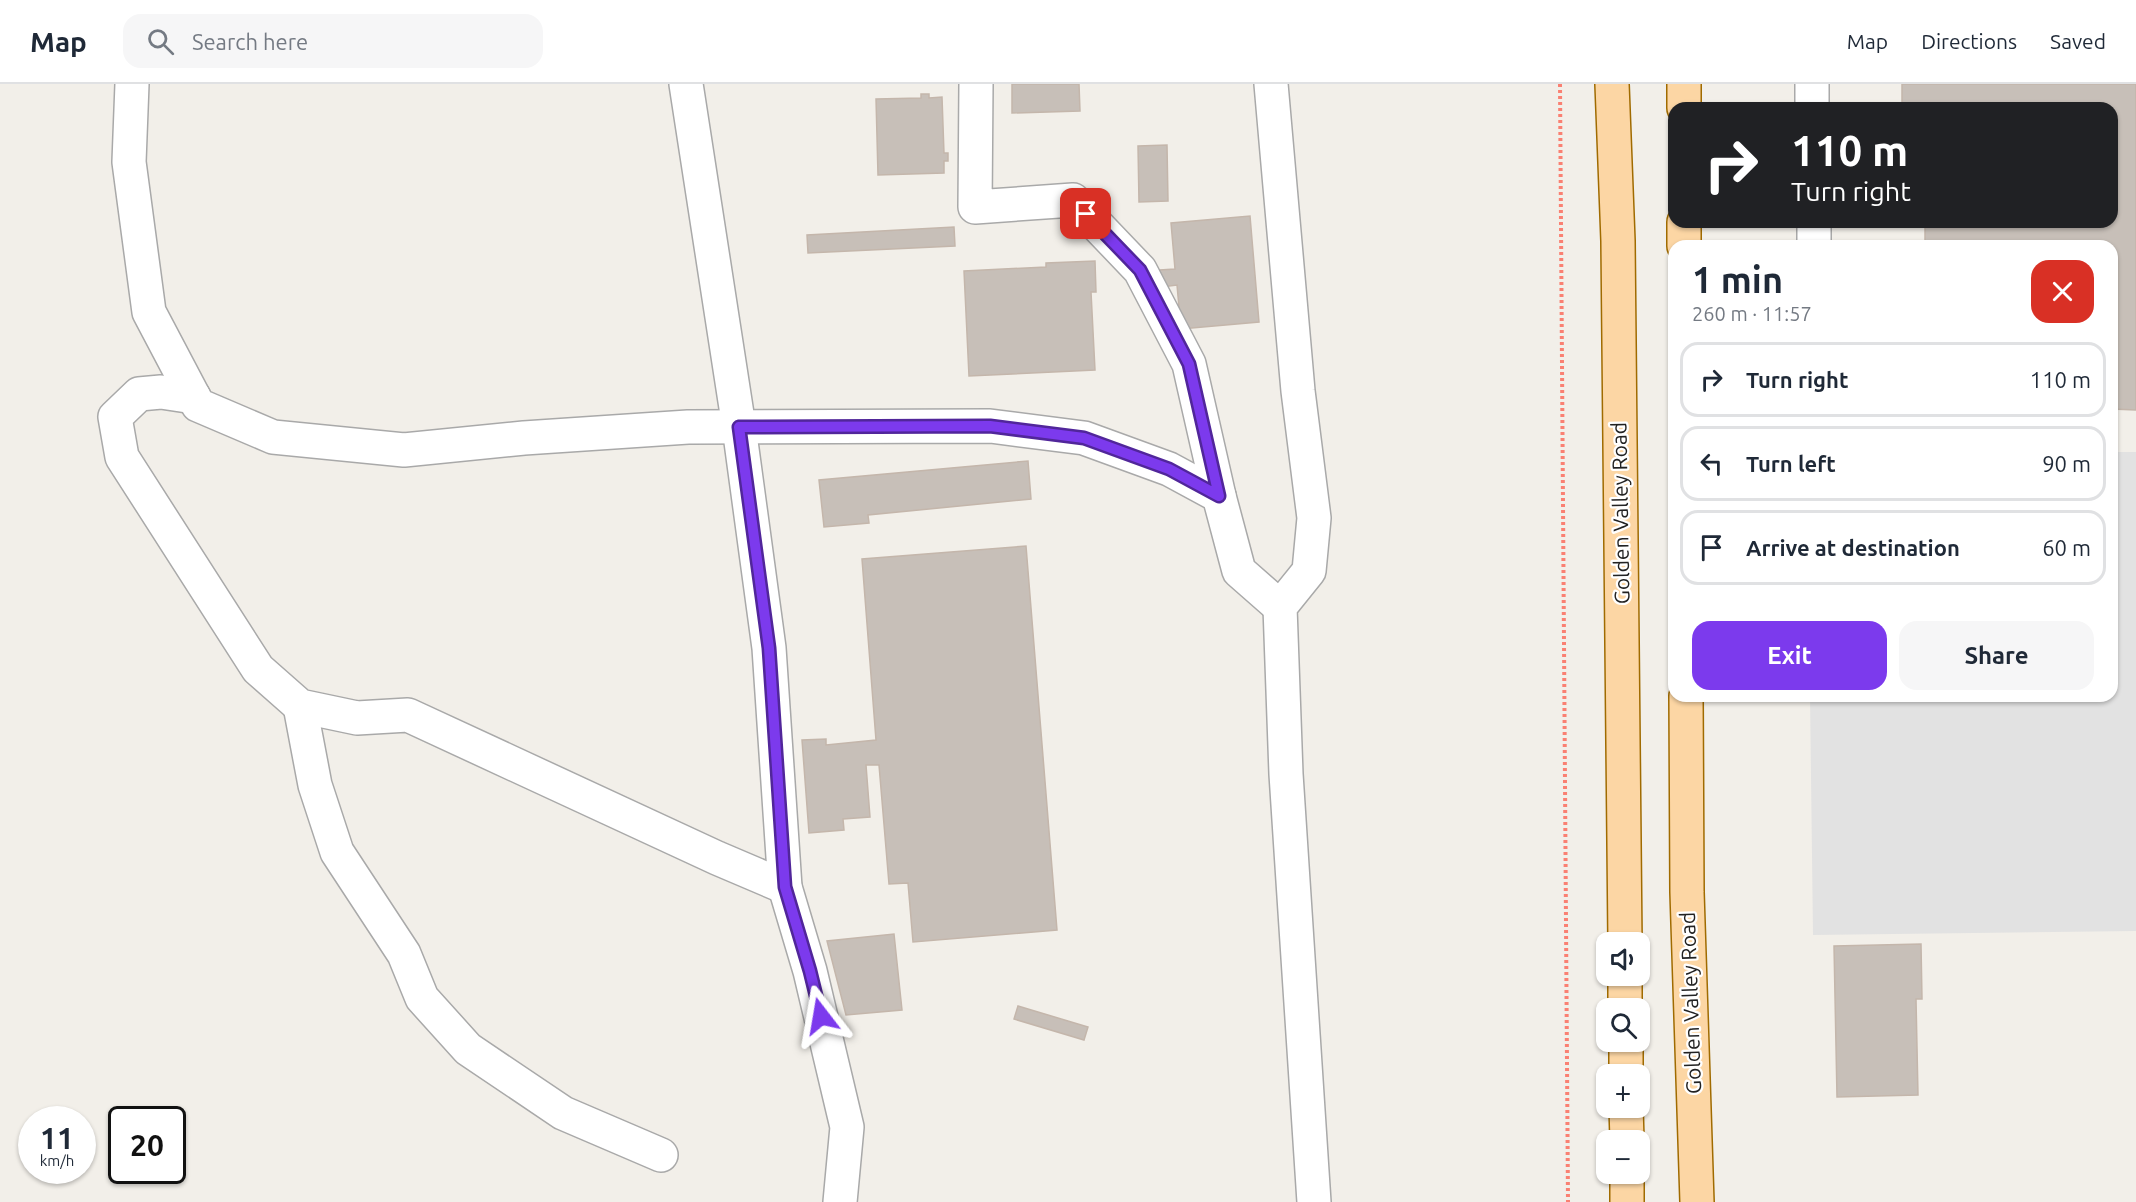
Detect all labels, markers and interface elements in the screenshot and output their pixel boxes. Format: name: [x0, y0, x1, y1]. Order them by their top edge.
search box: [123, 14, 543, 68]
icon: search: [144, 25, 177, 58]
text: Map: [30, 26, 87, 57]
text: Search here: [192, 29, 308, 54]
text: Map: [1847, 29, 1888, 53]
text: Directions: [1921, 29, 2017, 53]
text: Saved: [2050, 29, 2106, 53]
icon: right: [1692, 126, 1770, 204]
text: 110 m: [1791, 127, 1908, 174]
text: Turn right: [1791, 176, 1911, 206]
pin: [1060, 188, 1111, 239]
icon: arrive: [1069, 197, 1102, 230]
text: 1 min: [1692, 259, 1783, 300]
button: close: [2031, 260, 2094, 323]
text: 260 m · 11:57: [1692, 302, 1812, 325]
icon: right: [1695, 363, 1728, 396]
text: Turn right: [1746, 367, 1848, 392]
text: 110 m: [2030, 367, 2091, 392]
street label: Golden Valley Road: [1606, 422, 1634, 604]
icon: left: [1695, 447, 1728, 480]
text: Turn left: [1746, 451, 1836, 476]
text: 90 m: [2042, 451, 2091, 476]
icon: arrive: [1695, 531, 1728, 564]
text: Arrive at destination: [1746, 535, 1960, 560]
text: 60 m: [2042, 535, 2091, 560]
button: Exit: [1692, 621, 1887, 690]
button: Share: [1899, 621, 2094, 690]
street label: Golden Valley Road: [1675, 912, 1705, 1094]
map controls: [1596, 932, 1650, 1184]
button: sound: [1596, 932, 1650, 986]
position arrow: [789, 984, 853, 1048]
button: search: [1596, 998, 1650, 1052]
button: +: [1596, 1064, 1650, 1118]
speed limit sign: 20: [108, 1106, 186, 1184]
text: 11: [40, 1121, 74, 1155]
button: −: [1596, 1130, 1650, 1184]
text: km/h: [40, 1152, 74, 1169]

